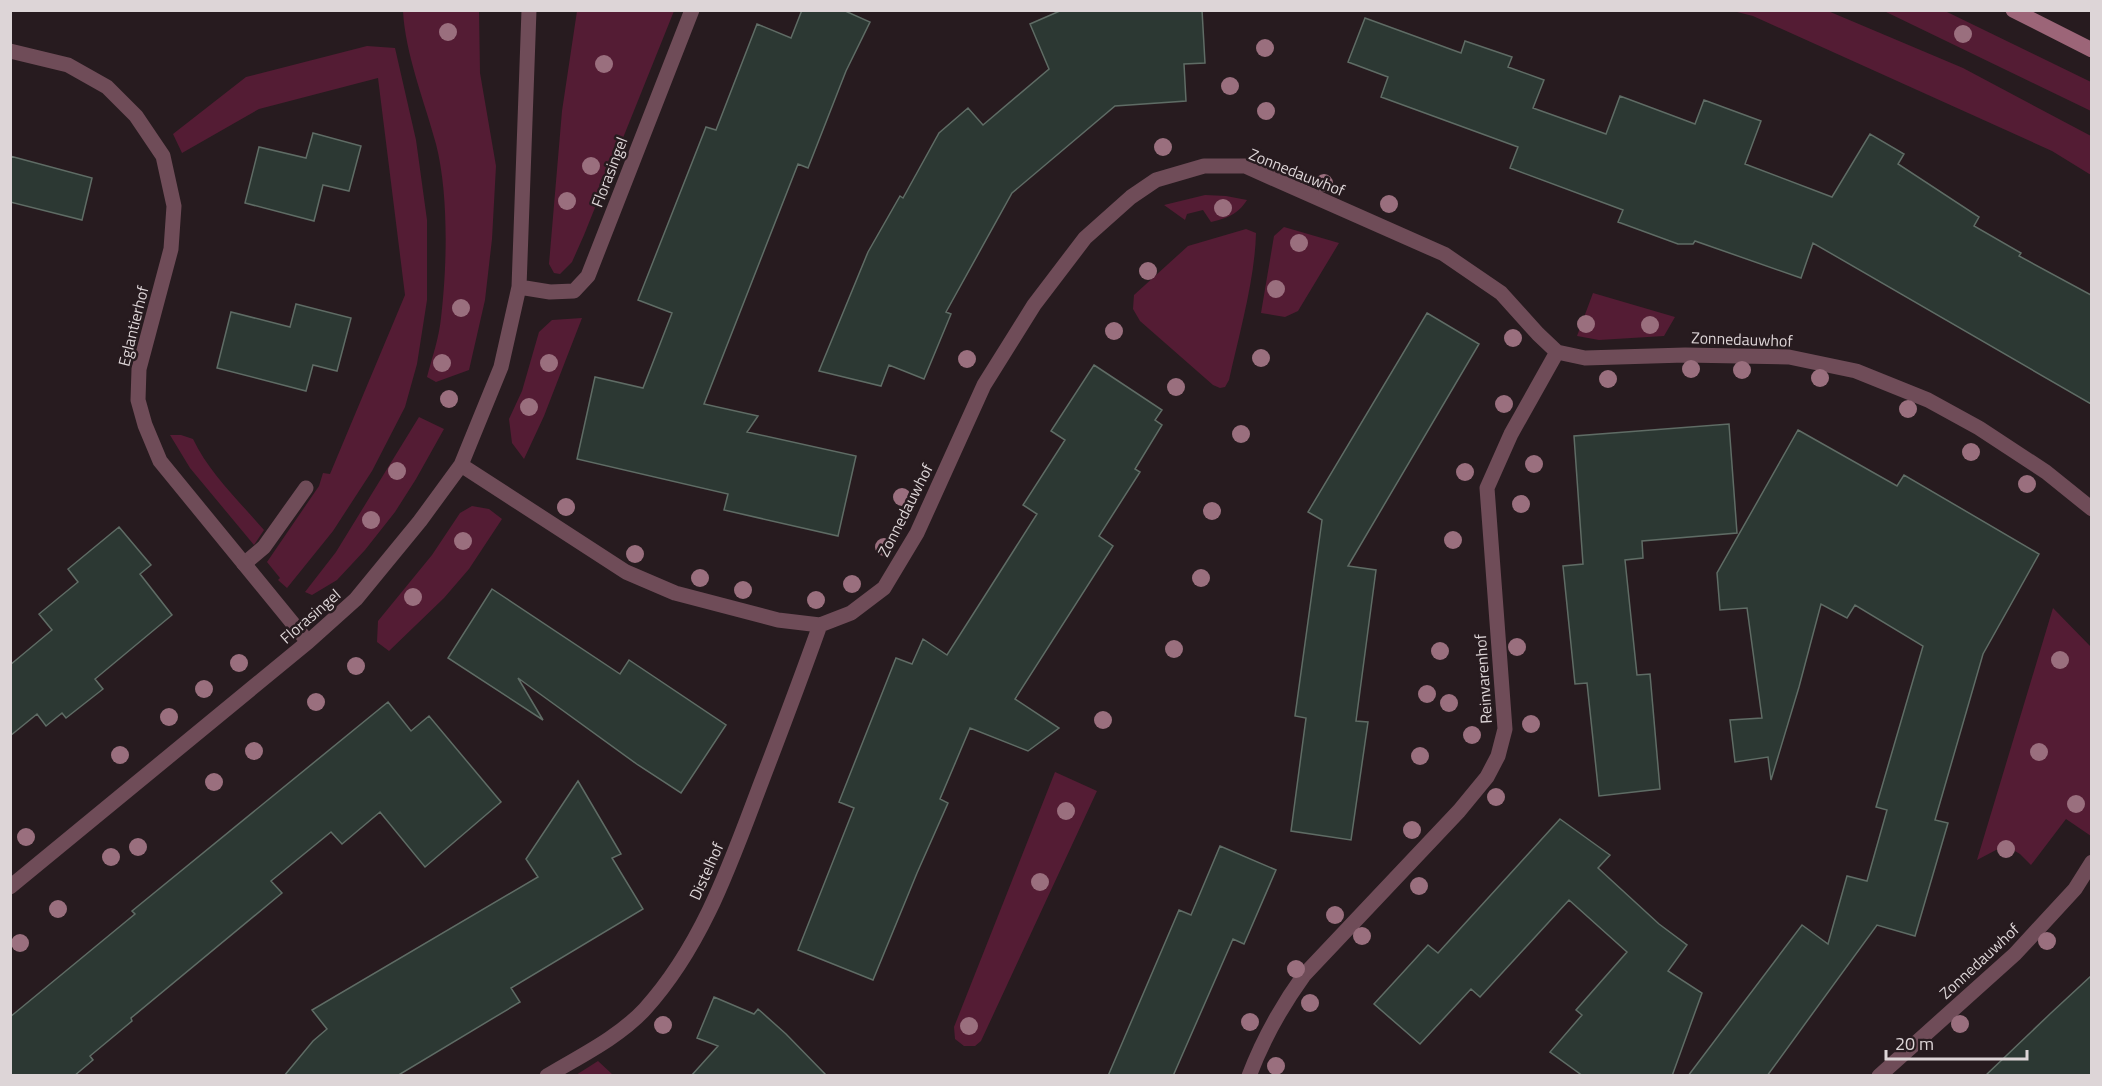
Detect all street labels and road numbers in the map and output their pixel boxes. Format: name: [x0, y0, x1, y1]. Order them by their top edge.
street label: Florasingel: [585, 133, 633, 211]
street label: Zonnedauwhof: [1245, 142, 1349, 202]
street label: Eglantierhof: [111, 283, 155, 369]
street label: Zonnedauwhof: [1691, 325, 1794, 353]
street label: Zonnedauwhof: [871, 459, 939, 561]
street label: Florasingel: [274, 583, 346, 649]
street label: Reinvarenhof: [1468, 633, 1498, 725]
street label: Distelhof: [683, 838, 730, 904]
street label: Zonnedauwhof: [1934, 917, 2025, 1004]

